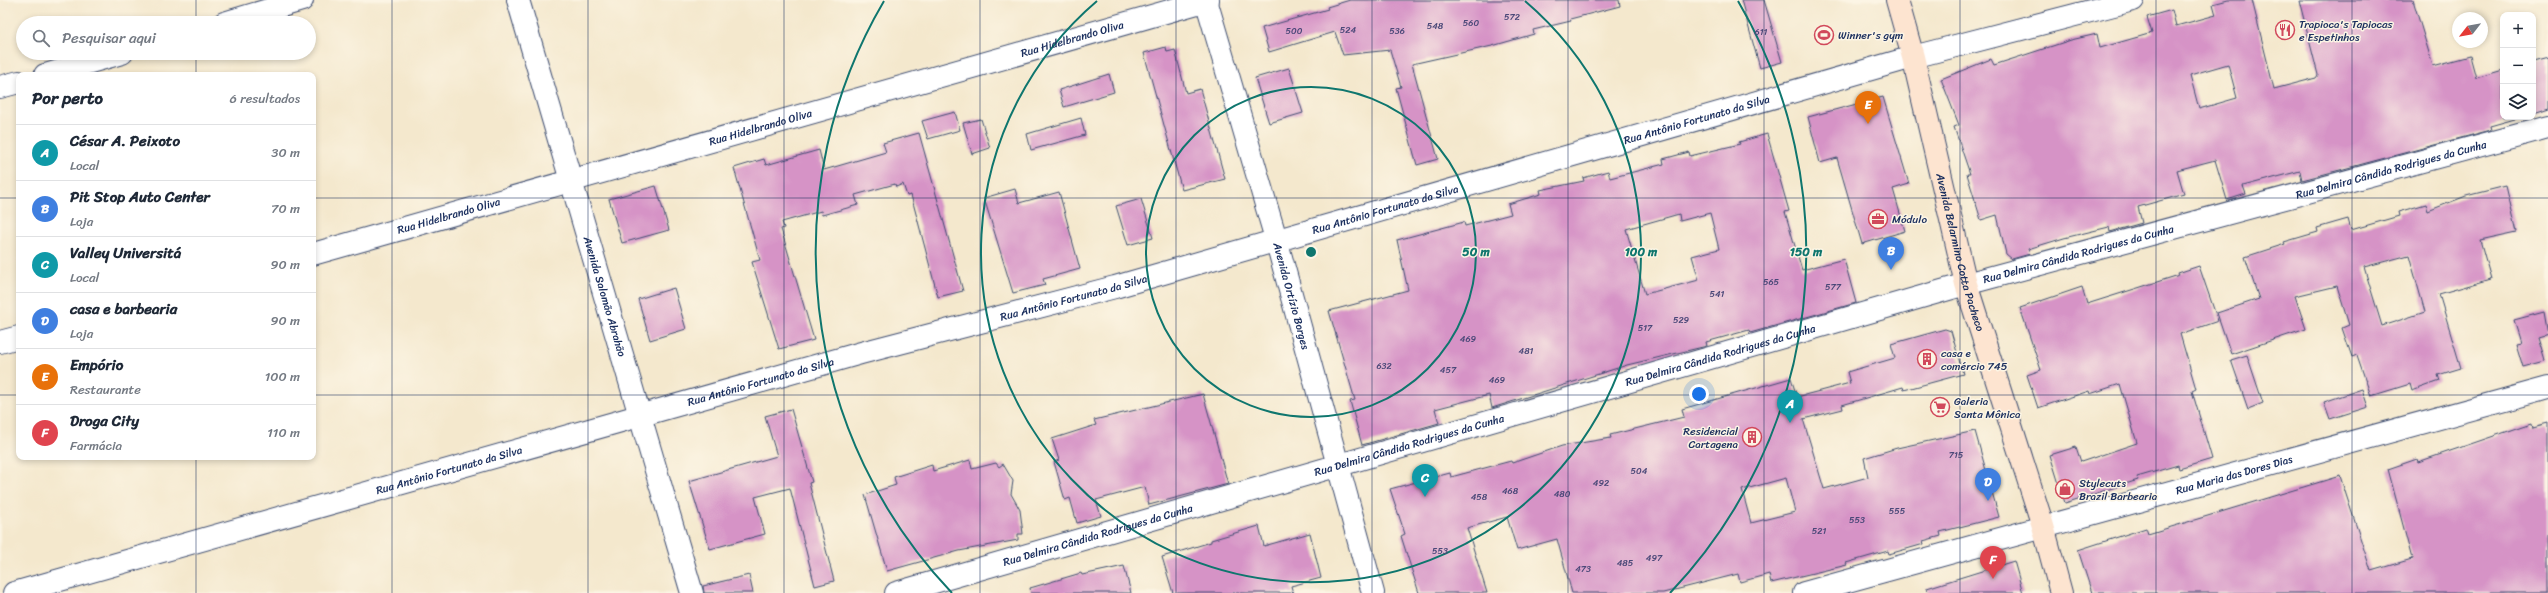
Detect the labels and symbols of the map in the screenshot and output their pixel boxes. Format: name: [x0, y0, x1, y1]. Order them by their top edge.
house number: 572: [1504, 9, 1520, 25]
north arrow: [2452, 12, 2488, 48]
street label: Rua Hidelbrando Oliva: [1018, 15, 1126, 63]
house number: 560: [1463, 15, 1479, 31]
place label: Trapioca's Tapiocas e Espetinhos: [2299, 15, 2394, 47]
house number: 548: [1427, 18, 1444, 34]
restaurant icon: Trapioca's Tapiocas e Espetinhos: [2274, 19, 2296, 41]
house number: 524: [1340, 22, 1357, 38]
house number: 500: [1286, 23, 1303, 39]
house number: 536: [1389, 23, 1405, 39]
house number: 611: [1755, 24, 1768, 40]
sports icon: Winner's gym: [1813, 24, 1835, 46]
place label: Winner's gym: [1838, 26, 1904, 45]
street label: Rua Antônio Fortunato da Silva: [1621, 90, 1773, 150]
pin: E: [1855, 91, 1881, 124]
street label: Rua Hidelbrando Oliva: [707, 104, 815, 151]
street label: Rua Delmira Cândida Rodrigues da Cunha: [2294, 135, 2489, 205]
street label: Avenida Belarmino Cotta Pacheco: [1930, 170, 1990, 334]
street label: Rua Antônio Fortunato da Silva: [1310, 179, 1461, 240]
street label: Rua Hidelbrando Oliva: [395, 192, 503, 240]
office icon: Módulo: [1867, 208, 1889, 230]
place label: Módulo: [1892, 210, 1927, 229]
street label: Rua Delmira Cândida Rodrigues da Cunha: [1981, 219, 2176, 289]
street label: Avenida Salomão Abrahão: [578, 233, 631, 360]
pin: B: [1878, 237, 1904, 270]
street label: Avenida Ortízio Borges: [1267, 239, 1315, 352]
text: 50 m: [1462, 241, 1490, 263]
text: 100 m: [1625, 241, 1658, 263]
text: 150 m: [1790, 241, 1823, 263]
centre of rings: [1304, 245, 1318, 259]
street label: Rua Antônio Fortunato da Silva: [998, 269, 1150, 326]
house number: 565: [1763, 274, 1780, 290]
house number: 577: [1825, 279, 1842, 295]
house number: 541: [1710, 286, 1725, 302]
house number: 529: [1673, 312, 1690, 328]
street label: Rua Delmira Cândida Rodrigues da Cunha: [1623, 319, 1818, 392]
house number: 517: [1638, 320, 1653, 336]
house number: 469: [1460, 331, 1477, 347]
house number: 481: [1519, 343, 1534, 359]
place label: casa e comércio 745: [1941, 344, 2008, 376]
building icon: casa e comércio 745: [1916, 348, 1938, 370]
street label: Rua Antônio Fortunato da Silva: [685, 352, 837, 412]
house number: 632: [1376, 358, 1392, 374]
house number: 457: [1440, 362, 1457, 378]
house number: 469: [1489, 372, 1506, 388]
your location: [1689, 384, 1709, 404]
pin: A: [1777, 390, 1803, 423]
place label: Galeria Santa Mônica: [1954, 392, 2021, 424]
supermarket icon: Galeria Santa Mônica: [1929, 396, 1951, 418]
street label: Rua Delmira Cândida Rodrigues da Cunha: [1314, 412, 1506, 478]
place label: Residencial Cartagena: [1683, 422, 1739, 454]
building icon: Residencial Cartagena: [1741, 426, 1763, 448]
street label: Rua Antônio Fortunato da Silva: [374, 440, 525, 500]
house number: 715: [1949, 447, 1964, 463]
street label: Rua Maria das Dores Dias: [2173, 450, 2295, 500]
house number: 504: [1631, 463, 1648, 479]
pin: C: [1412, 464, 1438, 497]
pin: D: [1975, 468, 2001, 501]
place label: Stylecuts Brazil Barbearia: [2079, 474, 2158, 506]
house number: 492: [1593, 475, 1609, 491]
shop icon: Stylecuts Brazil Barbearia: [2054, 478, 2076, 500]
house number: 468: [1502, 483, 1519, 499]
house number: 480: [1554, 486, 1571, 502]
house number: 458: [1471, 489, 1488, 505]
street label: Rua Delmira Cândida Rodrigues da Cunha: [1001, 499, 1196, 572]
house number: 555: [1889, 503, 1906, 519]
house number: 553: [1849, 512, 1865, 528]
house number: 521: [1812, 523, 1826, 539]
house number: 553: [1432, 543, 1448, 559]
pin: F: [1980, 546, 2006, 579]
house number: 497: [1646, 550, 1663, 566]
house number: 485: [1617, 555, 1634, 571]
house number: 473: [1575, 561, 1591, 577]

